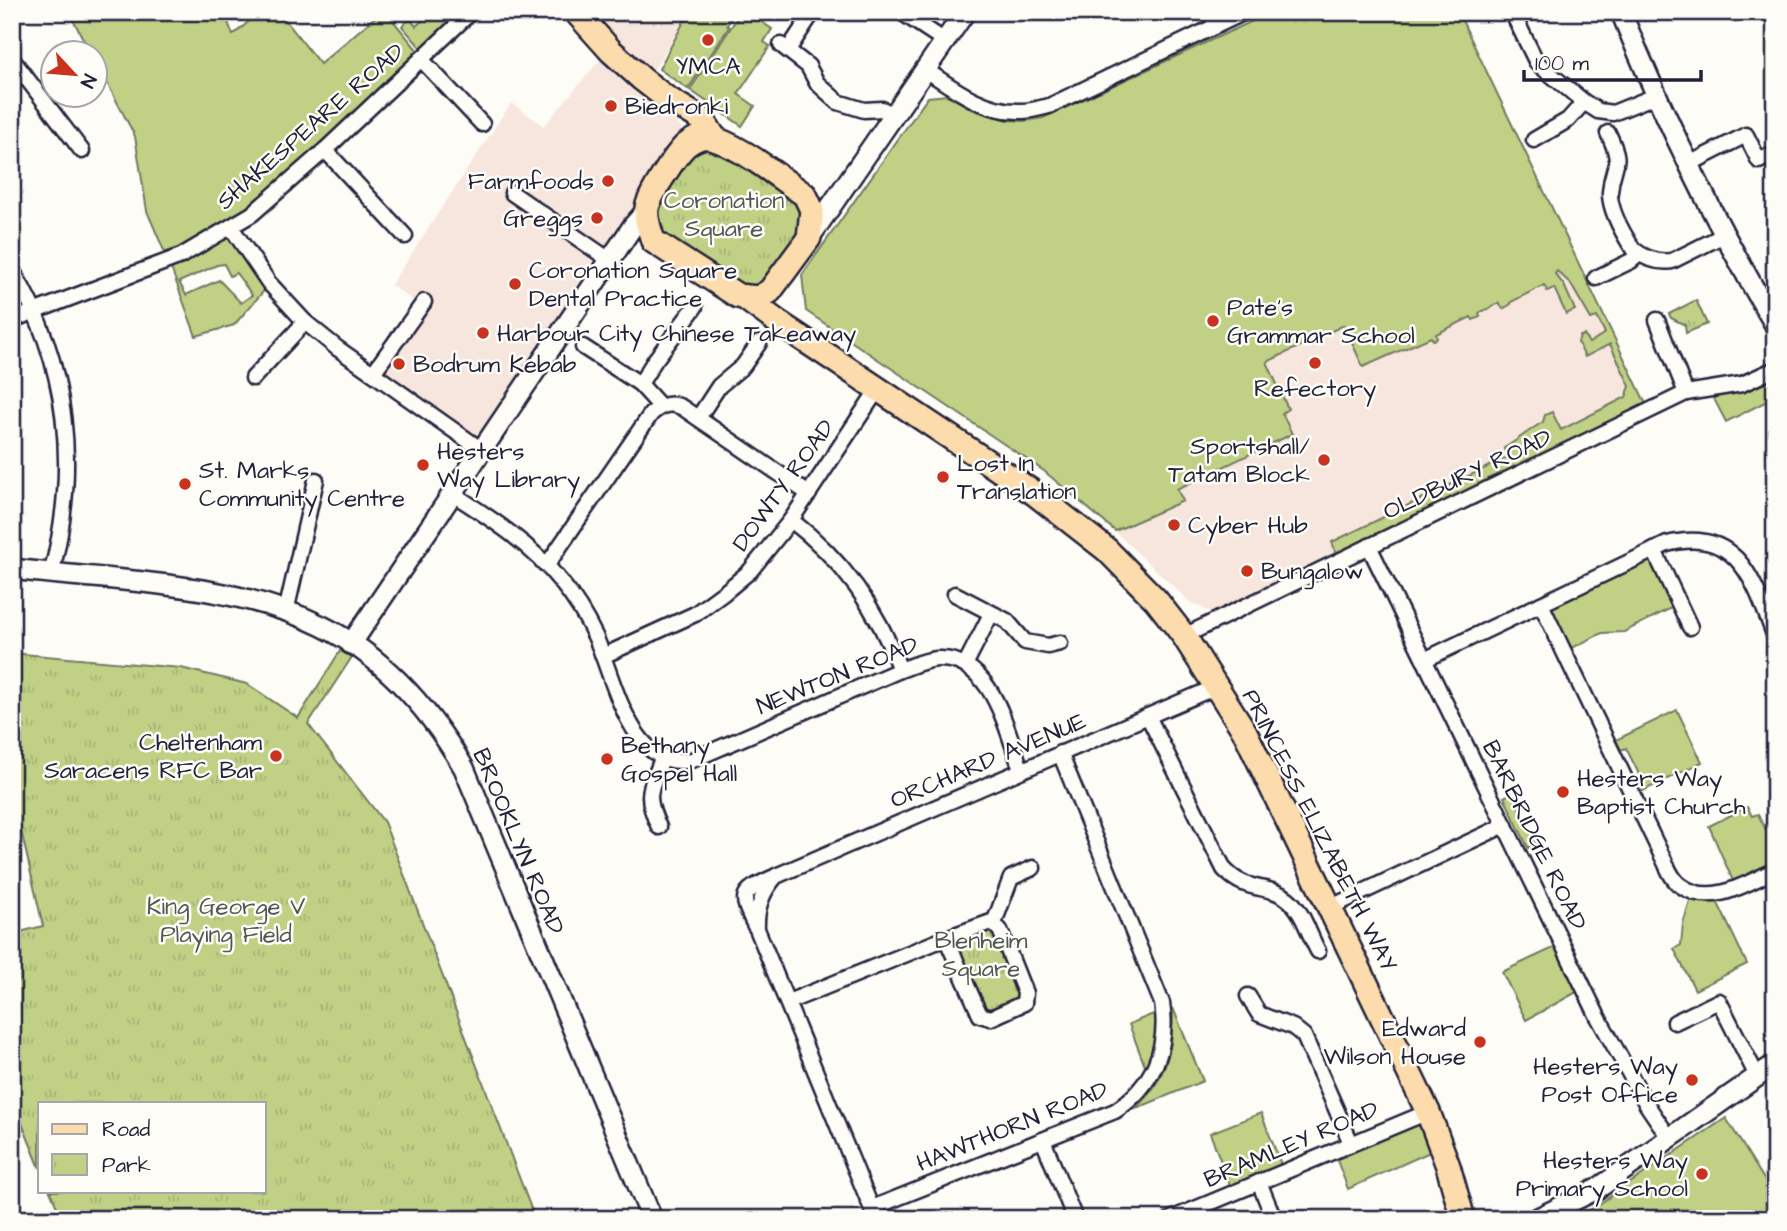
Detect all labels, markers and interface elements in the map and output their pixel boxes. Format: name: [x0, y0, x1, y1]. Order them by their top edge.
marker: YMCA: [700, 32, 716, 48]
street label: SHAKESPEARE ROAD: [209, 35, 412, 218]
north arrow: [38, 38, 108, 108]
scale bar: [1524, 38, 1701, 82]
text: 100 m: [1535, 49, 1590, 78]
place label: YMCA: [675, 50, 741, 84]
text: N: [73, 70, 103, 92]
place label: Biedronki: [625, 90, 728, 124]
marker: Biedronki: [603, 98, 619, 114]
place label: Farmfoods: [468, 165, 594, 199]
marker: Farmfoods: [600, 173, 616, 189]
park label: Coronation Square: [664, 184, 784, 246]
place label: Greggs: [503, 202, 583, 237]
marker: Greggs: [589, 210, 605, 226]
place label: Coronation Square Dental Practice: [529, 254, 737, 316]
marker: Coronation Square Dental Practice: [507, 276, 523, 292]
place label: Pate's Grammar School: [1227, 291, 1415, 353]
marker: Pate's Grammar School: [1205, 313, 1221, 329]
place label: Harbour City Chinese Takeaway: [497, 317, 856, 352]
marker: Harbour City Chinese Takeaway: [475, 325, 491, 341]
place label: Bodrum Kebab: [413, 348, 577, 382]
marker: Refectory: [1307, 355, 1323, 371]
marker: Bodrum Kebab: [391, 356, 407, 372]
place label: Refectory: [1254, 372, 1376, 407]
street label: DOWTY ROAD: [724, 413, 843, 559]
street label: OLDBURY ROAD: [1378, 421, 1557, 529]
place label: Sportshall/ Tatam Block: [1168, 430, 1310, 492]
place label: Hesters Way Library: [437, 435, 580, 498]
place label: Lost In Translation: [957, 447, 1076, 509]
marker: Sportshall/ Tatam Block: [1316, 452, 1332, 468]
place label: St. Marks Community Centre: [199, 454, 405, 517]
marker: Hesters Way Library: [415, 457, 431, 473]
marker: Lost In Translation: [935, 469, 951, 485]
marker: St. Marks Community Centre: [177, 476, 193, 492]
place label: Cyber Hub: [1188, 509, 1308, 544]
marker: Cyber Hub: [1166, 517, 1182, 533]
place label: Bungalow: [1261, 555, 1364, 590]
marker: Bungalow: [1239, 563, 1255, 579]
street label: NEWTON ROAD: [751, 628, 923, 724]
street label: PRINCESS ELIZABETH WAY: [1233, 684, 1405, 978]
street label: ORCHARD AVENUE: [885, 704, 1092, 818]
place label: Cheltenham Saracens RFC Bar: [44, 726, 262, 788]
place label: Bethany Gospel Hall: [621, 729, 737, 791]
street label: BARBRIDGE ROAD: [1473, 735, 1595, 936]
street label: BROOKLYN ROAD: [464, 743, 573, 940]
marker: Cheltenham Saracens RFC Bar: [268, 748, 284, 764]
marker: Bethany Gospel Hall: [599, 751, 615, 767]
place label: Hesters Way Baptist Church: [1577, 762, 1746, 824]
marker: Hesters Way Baptist Church: [1555, 784, 1571, 800]
park label: King George V Playing Field: [147, 890, 305, 953]
park label: Blenheim Square: [935, 924, 1028, 986]
place label: Edward Wilson House: [1324, 1012, 1466, 1074]
marker: Edward Wilson House: [1472, 1034, 1488, 1050]
place label: Hesters Way Post Office: [1533, 1050, 1678, 1112]
marker: Hesters Way Post Office: [1684, 1072, 1700, 1088]
street label: HAWTHORN ROAD: [911, 1073, 1113, 1181]
street label: BRAMLEY ROAD: [1199, 1093, 1384, 1197]
legend: [38, 1102, 266, 1192]
text: Road: [102, 1115, 150, 1144]
place label: Hesters Way Primary School: [1516, 1144, 1688, 1207]
text: Park: [102, 1151, 151, 1180]
marker: Hesters Way Primary School: [1694, 1166, 1710, 1182]

